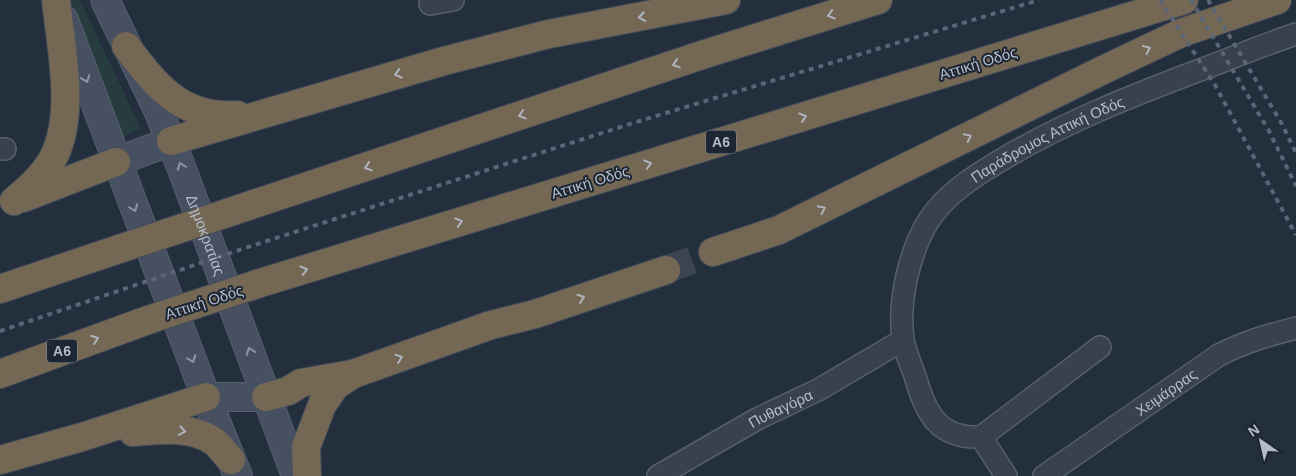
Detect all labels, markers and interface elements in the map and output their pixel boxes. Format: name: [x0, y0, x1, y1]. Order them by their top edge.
one-way arrow: [827, 9, 836, 19]
one-way arrow: [637, 11, 646, 21]
street label: Αττική Οδός: [937, 43, 1019, 83]
one-way arrow: [1142, 45, 1151, 55]
one-way arrow: [673, 58, 681, 68]
one-way arrow: [394, 69, 402, 79]
one-way arrow: [80, 74, 90, 82]
street label: Παράδρομος Αττική Οδός: [967, 92, 1126, 186]
one-way arrow: [518, 109, 527, 119]
one-way arrow: [799, 112, 807, 122]
road number: Α6: [706, 130, 736, 154]
one-way arrow: [963, 132, 972, 143]
one-way arrow: [643, 160, 652, 170]
one-way arrow: [364, 161, 373, 171]
one-way arrow: [177, 162, 187, 171]
street label: Αττική Οδός: [549, 162, 631, 202]
street label: Δημοκρατίας: [184, 192, 229, 278]
one-way arrow: [128, 203, 138, 211]
one-way arrow: [817, 205, 826, 215]
one-way arrow: [455, 218, 463, 228]
one-way arrow: [299, 265, 308, 275]
street label: Αττική Οδός: [163, 281, 245, 323]
one-way arrow: [577, 294, 585, 304]
one-way arrow: [90, 335, 99, 345]
road number: Α6: [47, 340, 77, 362]
one-way arrow: [246, 347, 256, 356]
one-way arrow: [394, 354, 403, 364]
one-way arrow: [186, 355, 196, 363]
street label: Χειμάρρας: [1132, 365, 1200, 419]
street label: Πυθαγόρα: [745, 385, 815, 431]
north arrow: [1236, 416, 1286, 466]
text: N: [1245, 421, 1262, 440]
one-way arrow: [178, 426, 187, 436]

